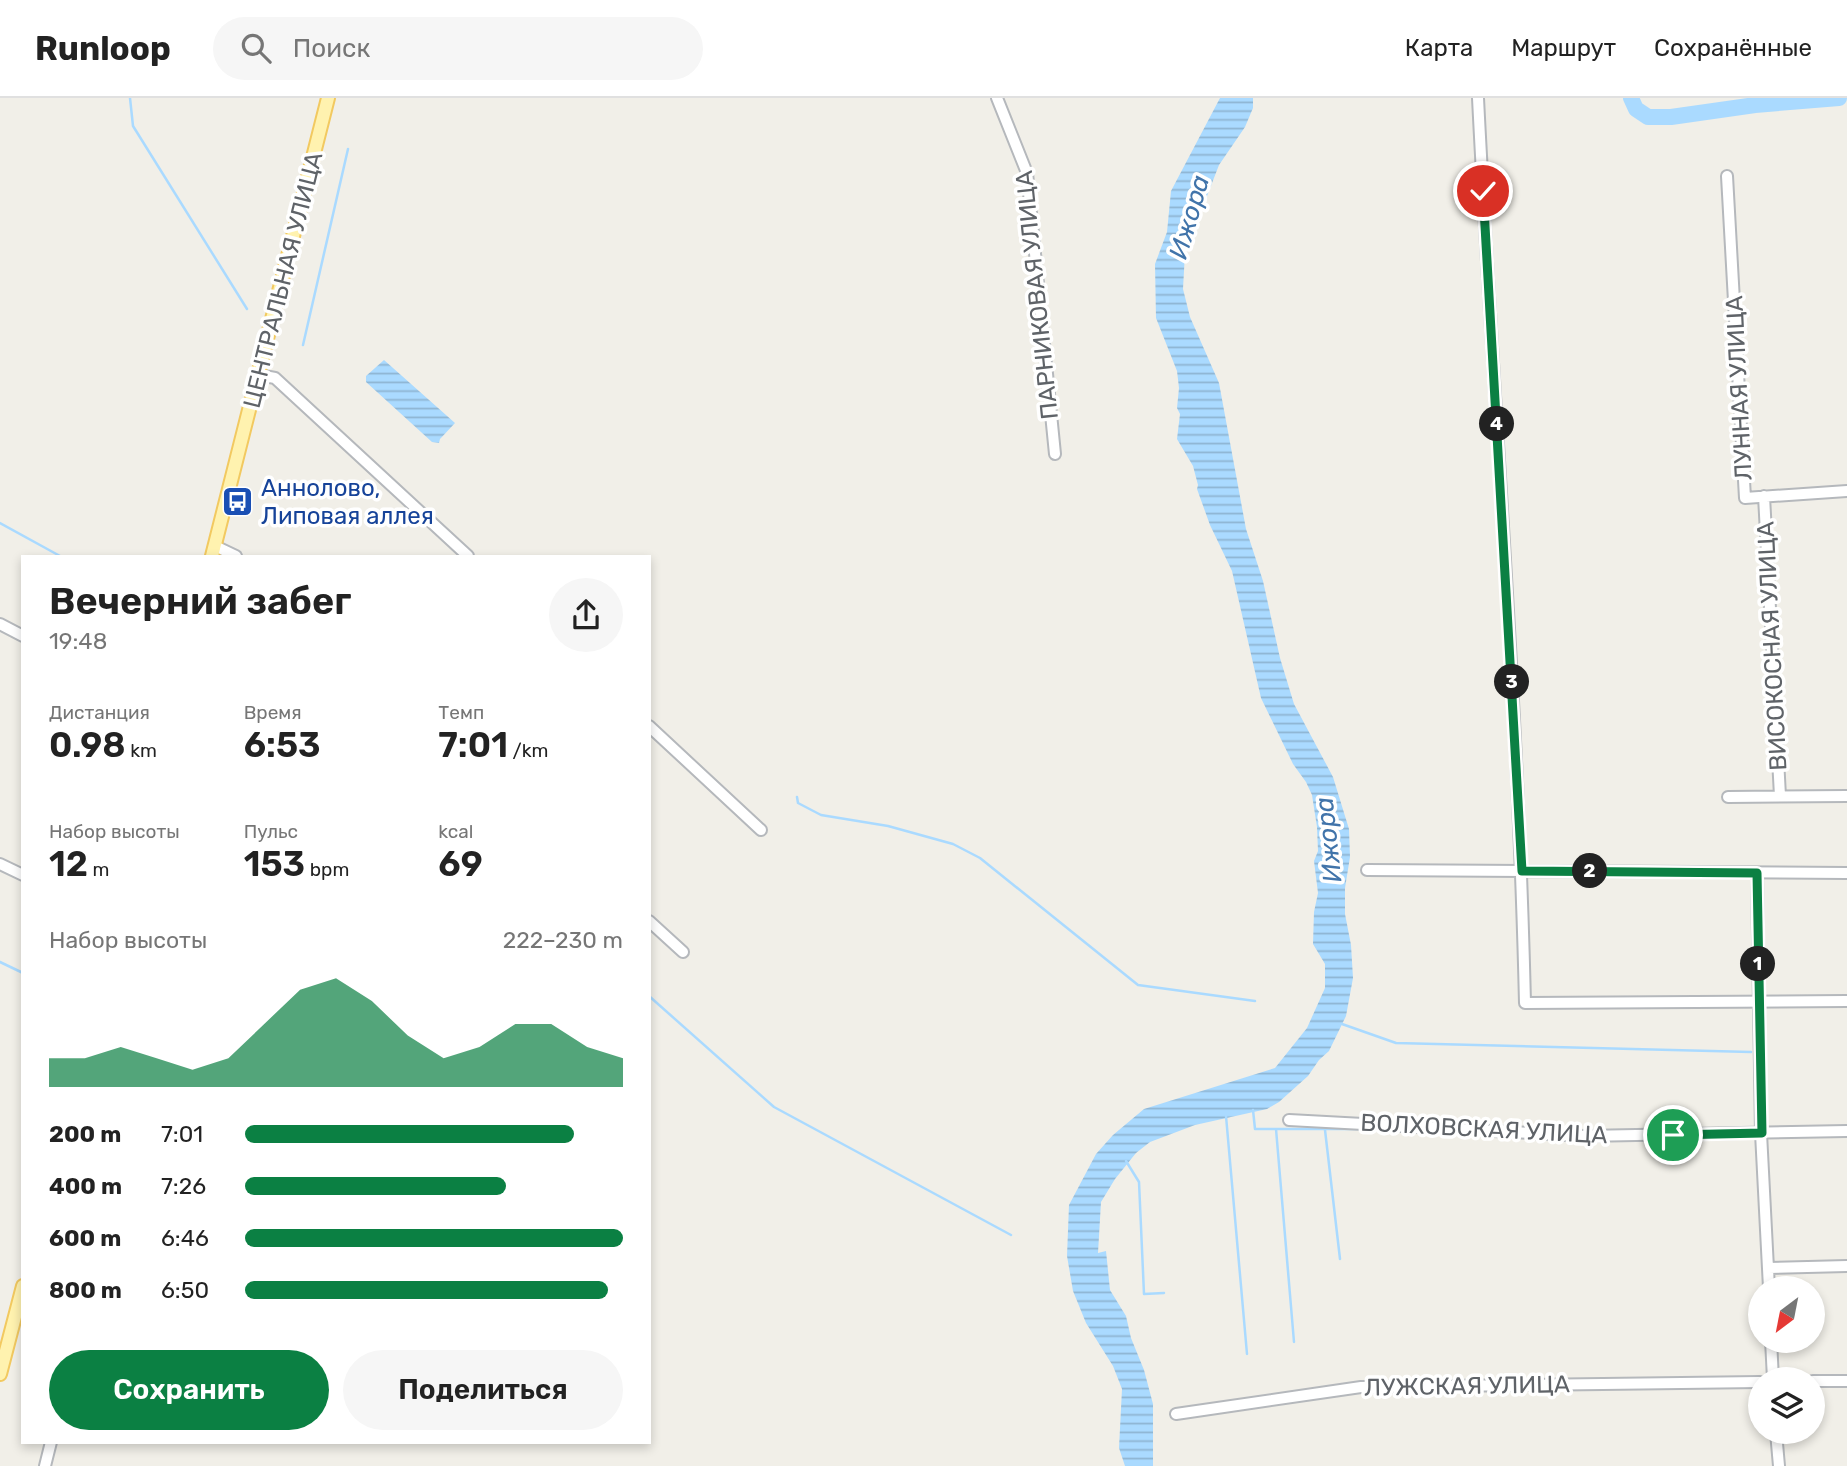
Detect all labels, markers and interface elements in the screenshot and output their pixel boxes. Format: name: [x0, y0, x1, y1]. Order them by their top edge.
search box: [213, 17, 703, 80]
text: Runloop: [35, 29, 171, 68]
icon: search: [237, 29, 275, 67]
text: Поиск: [293, 33, 370, 64]
text: Карта: [1405, 34, 1473, 62]
text: Маршрут: [1511, 34, 1616, 62]
text: Сохранённые: [1654, 34, 1812, 62]
street label: ЦЕНТРАЛЬНАЯ УЛИЦА: [238, 149, 328, 411]
pin: [1453, 161, 1513, 221]
street label: ПАРНИКОВАЯ УЛИЦА: [1010, 169, 1064, 421]
water label: Ижора: [1163, 172, 1216, 263]
icon: check: [1464, 172, 1502, 210]
street label: ЛУННАЯ УЛИЦА: [1720, 295, 1758, 481]
pin: 4: [1480, 406, 1514, 442]
text: 4: [1490, 412, 1503, 435]
place label: Аннолово, Липовая аллея: [261, 474, 434, 530]
bus stop icon: Аннолово, Липовая аллея: [221, 485, 255, 519]
street label: ВИСОКОСНАЯ УЛИЦА: [1751, 521, 1793, 771]
text: Вечерний забег: [49, 578, 351, 624]
button: share: [549, 578, 623, 652]
text: 19:48: [49, 627, 107, 655]
pin: 3: [1494, 664, 1530, 700]
text: 3: [1505, 670, 1518, 693]
text: Дистанция: [49, 701, 150, 724]
text: Время: [244, 701, 302, 724]
text: Темп: [438, 701, 484, 724]
text: 0.98: [49, 724, 126, 766]
text: 6:53: [244, 724, 321, 766]
text: 7:01: [438, 724, 508, 766]
text: km: [126, 739, 157, 762]
text: /km: [508, 739, 548, 762]
water label: Ижора: [1309, 796, 1348, 884]
text: Набор высоты: [49, 820, 180, 843]
text: Пульс: [244, 820, 298, 843]
text: kcal: [438, 820, 473, 843]
text: 12: [49, 843, 88, 885]
text: 153: [244, 843, 305, 885]
text: 69: [438, 843, 483, 885]
pin: 2: [1572, 854, 1608, 888]
text: m: [88, 858, 110, 881]
text: bpm: [305, 858, 349, 881]
text: 2: [1583, 859, 1596, 882]
text: Набор высоты: [49, 926, 207, 954]
text: 222–230 m: [503, 926, 623, 954]
pin: 1: [1740, 946, 1776, 982]
text: 1: [1753, 952, 1762, 975]
pin: [1643, 1105, 1703, 1165]
street label: ВОЛХОВСКАЯ УЛИЦА: [1360, 1109, 1608, 1149]
icon: arrive: [1654, 1116, 1692, 1154]
text: 200 m: [49, 1120, 121, 1148]
text: 7:01: [161, 1120, 203, 1148]
text: 400 m: [49, 1172, 122, 1200]
text: 7:26: [161, 1172, 206, 1200]
text: 600 m: [49, 1224, 121, 1252]
text: 6:46: [161, 1224, 209, 1252]
text: 800 m: [49, 1276, 122, 1304]
text: 6:50: [161, 1276, 209, 1304]
north arrow: [1748, 1276, 1825, 1353]
map controls: [1748, 1276, 1825, 1444]
button: Сохранить: [49, 1350, 329, 1430]
button: Поделиться: [343, 1350, 623, 1430]
button: layers: [1748, 1367, 1825, 1444]
street label: ЛУЖСКАЯ УЛИЦА: [1364, 1370, 1570, 1402]

